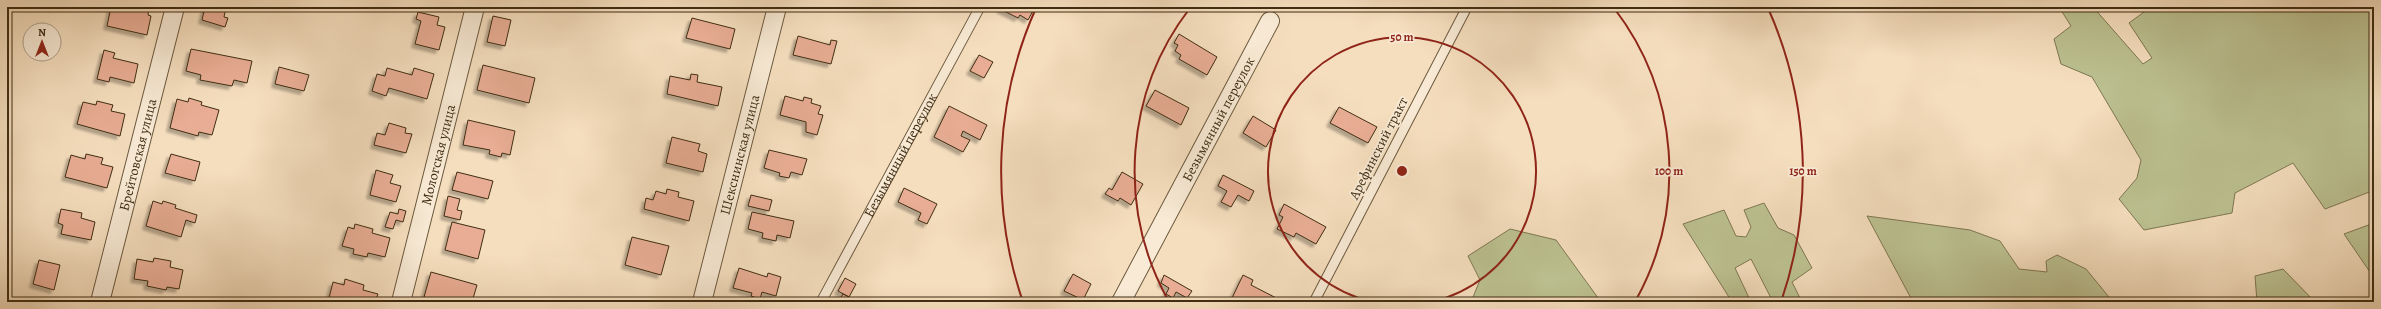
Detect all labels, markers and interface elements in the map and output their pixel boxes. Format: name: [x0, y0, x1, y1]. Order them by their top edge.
north arrow: [22, 22, 62, 62]
text: N: [38, 25, 46, 40]
text: 50 m: [1390, 29, 1414, 45]
street label: Безымянный переулок: [1178, 54, 1259, 185]
street label: Безымянный переулок: [859, 90, 942, 221]
street label: Шекснинская улица: [716, 92, 764, 217]
street label: Арефинский тракт: [1344, 94, 1412, 204]
street label: Брейтовская улица: [115, 96, 161, 213]
street label: Мологская улица: [417, 102, 460, 207]
text: 100 m: [1655, 163, 1683, 179]
text: 150 m: [1789, 163, 1817, 179]
centre of rings: [1395, 164, 1409, 178]

